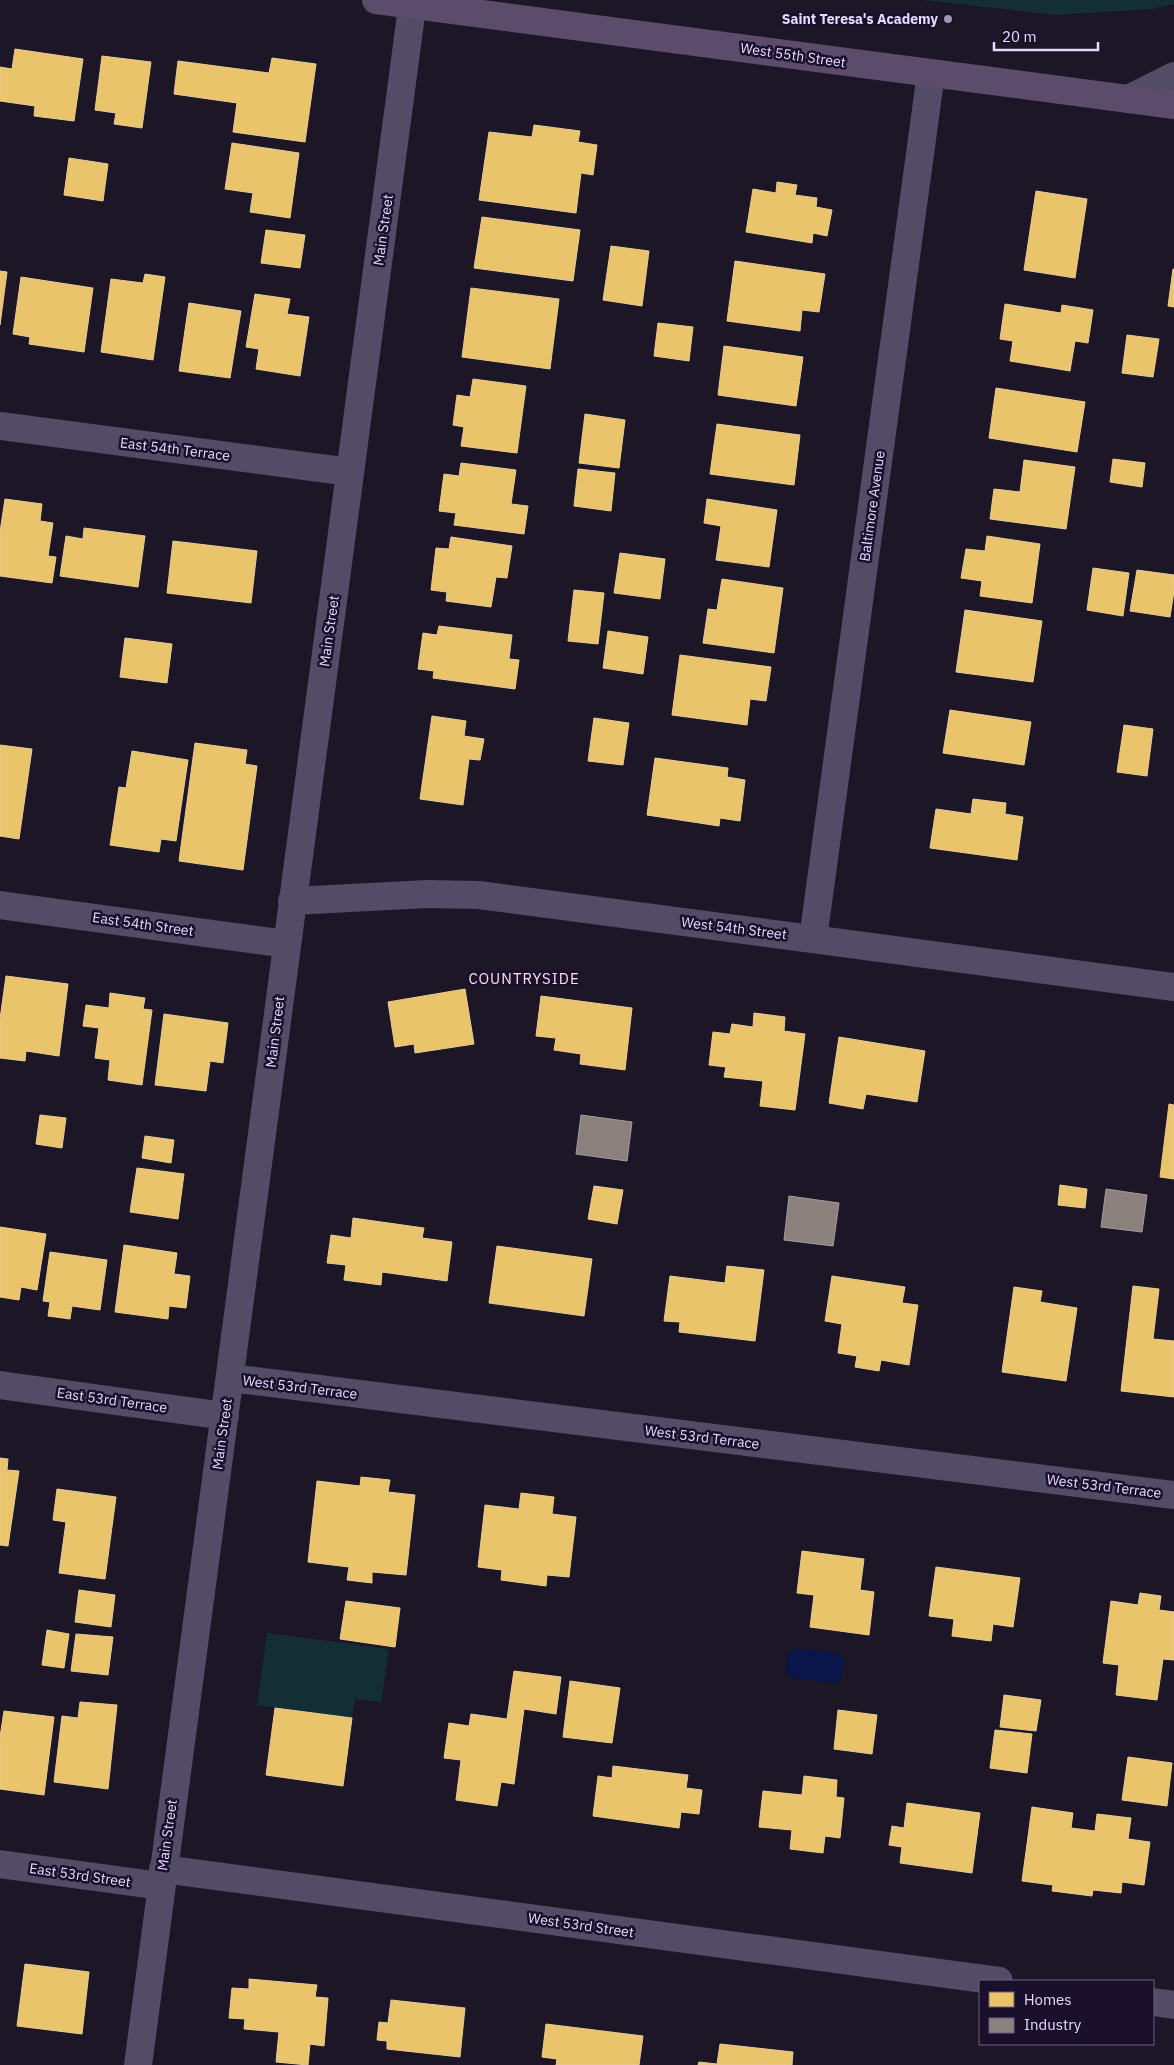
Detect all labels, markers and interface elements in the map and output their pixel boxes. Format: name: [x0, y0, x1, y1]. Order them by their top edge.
place label: Saint Teresa's Academy: [782, 10, 939, 28]
marker: Saint Teresa's Academy: [942, 13, 954, 25]
scale bar: [994, 20, 1098, 52]
text: 20 m: [1002, 27, 1037, 46]
street label: West 55th Street: [739, 39, 847, 71]
street label: Main Street: [369, 193, 397, 267]
street label: East 54th Terrace: [119, 433, 231, 465]
street label: Baltimore Avenue: [855, 449, 889, 563]
street label: Main Street: [315, 594, 343, 668]
street label: East 54th Street: [91, 908, 195, 940]
street label: West 54th Street: [680, 913, 788, 943]
district label: COUNTRYSIDE: [468, 969, 580, 988]
street label: Main Street: [262, 995, 288, 1069]
street label: West 53rd Terrace: [242, 1371, 359, 1403]
street label: East 53rd Terrace: [56, 1383, 169, 1417]
street label: Main Street: [208, 1397, 236, 1471]
street label: West 53rd Terrace: [644, 1421, 761, 1453]
street label: West 53rd Terrace: [1046, 1470, 1163, 1502]
street label: Main Street: [153, 1798, 181, 1872]
street label: East 53rd Street: [28, 1859, 132, 1891]
street label: West 53rd Street: [527, 1909, 635, 1941]
legend: [979, 1980, 1154, 2045]
text: Homes: [1024, 1990, 1072, 2009]
text: Industry: [1024, 2015, 1082, 2034]

